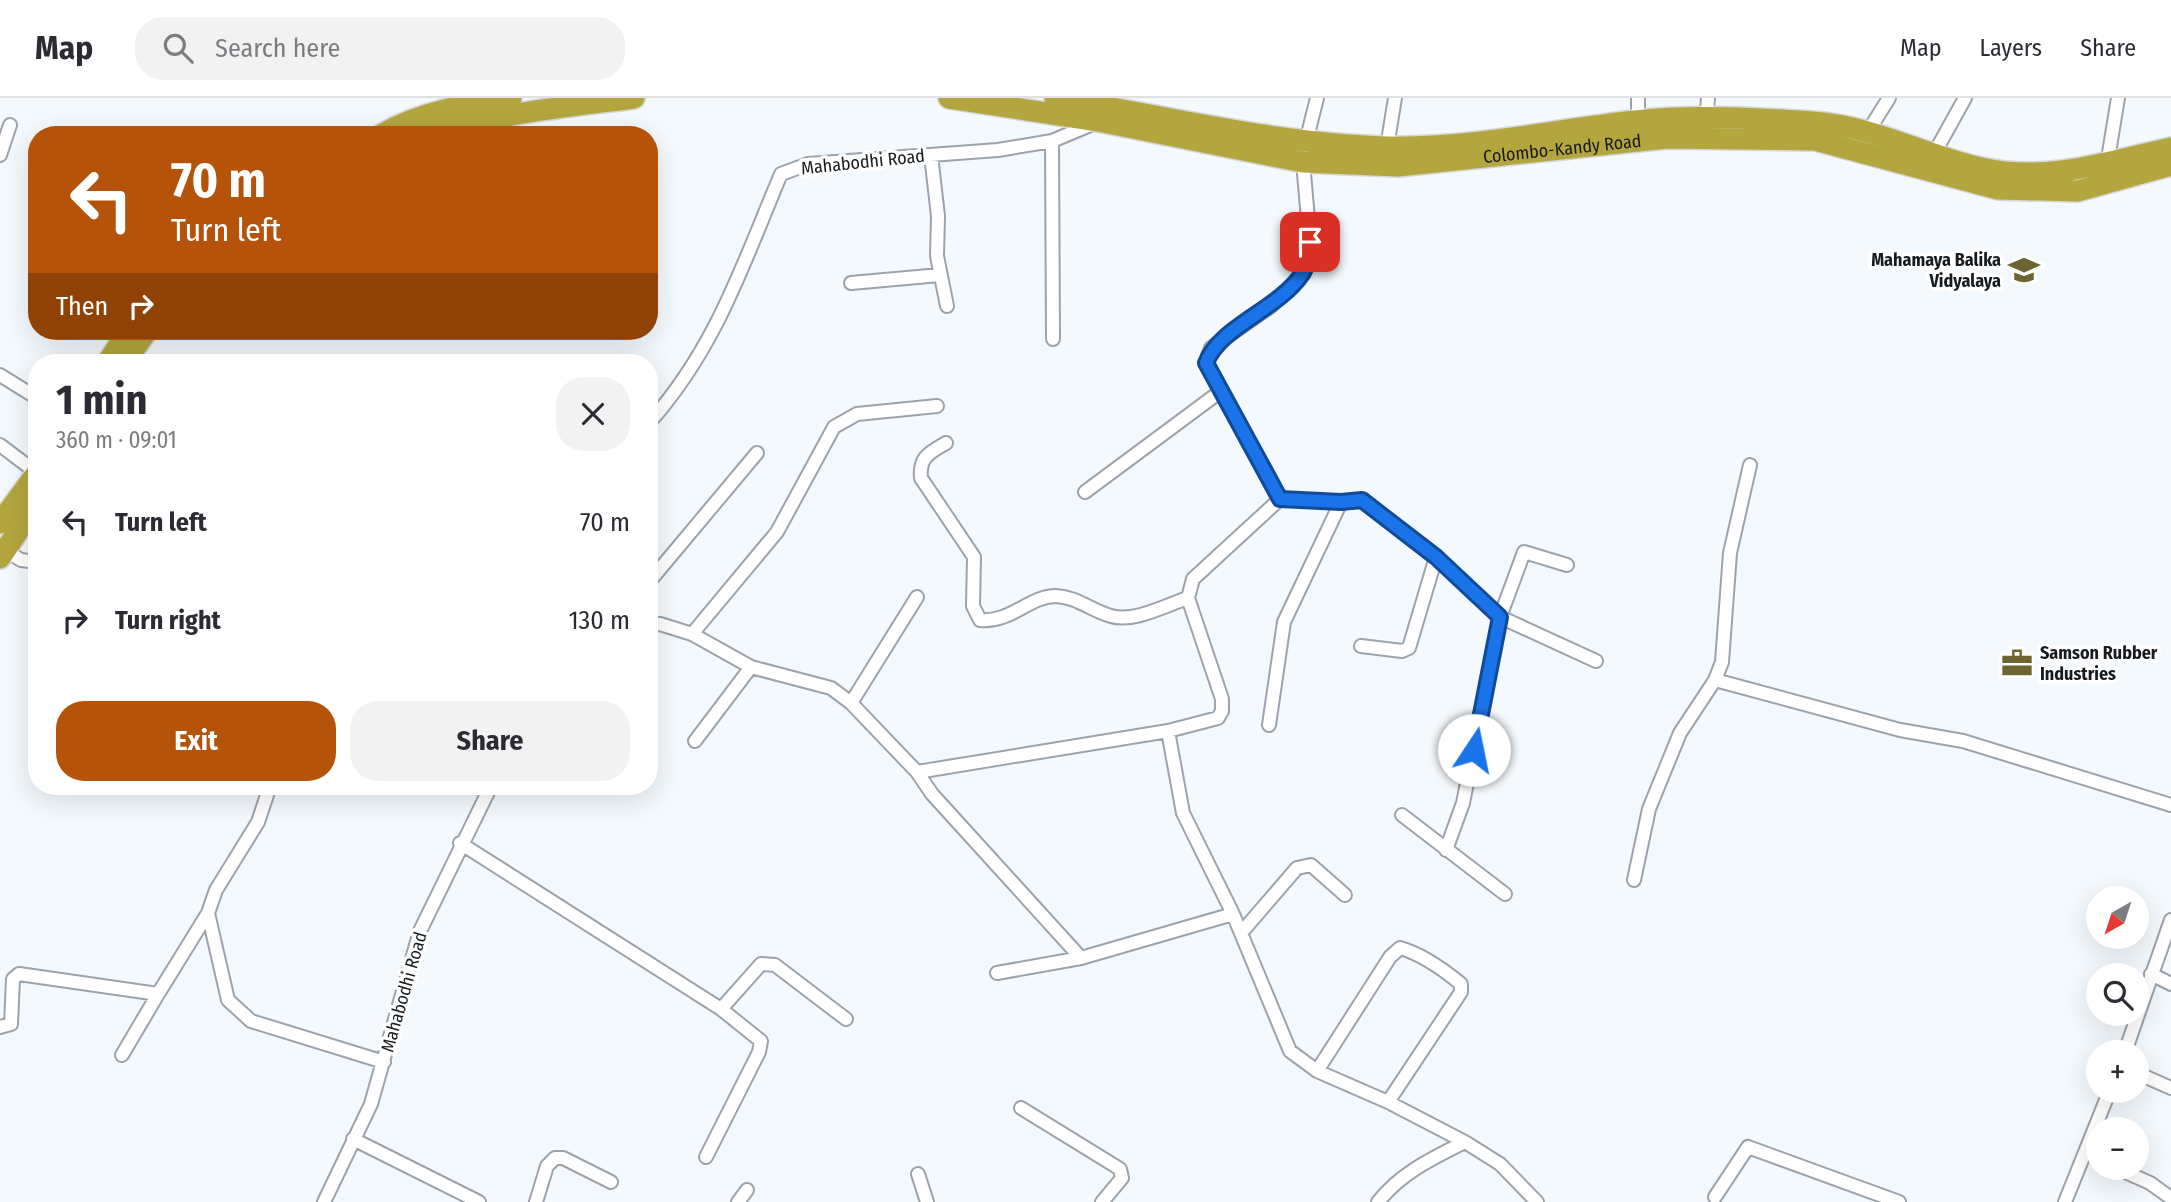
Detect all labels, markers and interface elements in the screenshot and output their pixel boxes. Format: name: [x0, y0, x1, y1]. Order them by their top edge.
search box: [135, 17, 625, 80]
text: Map: [35, 28, 93, 68]
icon: search: [159, 29, 197, 67]
text: Search here: [215, 33, 340, 64]
text: Map: [1900, 34, 1942, 62]
text: Layers: [1980, 34, 2042, 62]
text: Share: [2080, 34, 2136, 62]
street label: Colombo-Kandy Road: [1482, 130, 1642, 168]
street label: Mahabodhi Road: [800, 145, 926, 179]
text: 70 m: [171, 151, 266, 210]
icon: left: [56, 154, 147, 245]
text: Turn left: [171, 211, 281, 249]
pin: [1280, 212, 1340, 272]
icon: arrive: [1291, 223, 1329, 261]
place label: Mahamaya Balika Vidyalaya: [1871, 249, 2001, 292]
school or university icon: Mahamaya Balika Vidyalaya: [2007, 253, 2041, 287]
icon: right: [122, 287, 160, 325]
text: Then: [56, 291, 108, 322]
text: 1 min: [56, 375, 147, 425]
button: close: [556, 377, 630, 451]
text: 360 m · 09:01: [56, 426, 177, 454]
icon: left: [56, 503, 94, 541]
text: Turn left: [115, 507, 207, 538]
text: 70 m: [580, 507, 630, 538]
icon: right: [56, 601, 94, 639]
text: Turn right: [115, 605, 221, 636]
text: 130 m: [568, 605, 630, 636]
place label: Samson Rubber Industries: [2040, 642, 2158, 685]
office icon: Samson Rubber Industries: [2000, 646, 2034, 680]
button: Exit: [56, 701, 336, 781]
button: Share: [350, 701, 630, 781]
position arrow: [1437, 713, 1511, 787]
north arrow: [2086, 886, 2149, 948]
map controls: [2086, 886, 2149, 1180]
street label: Mahabodhi Road: [376, 929, 432, 1055]
button: search: [2086, 963, 2149, 1026]
button: +: [2086, 1040, 2149, 1103]
button: −: [2086, 1117, 2149, 1180]

